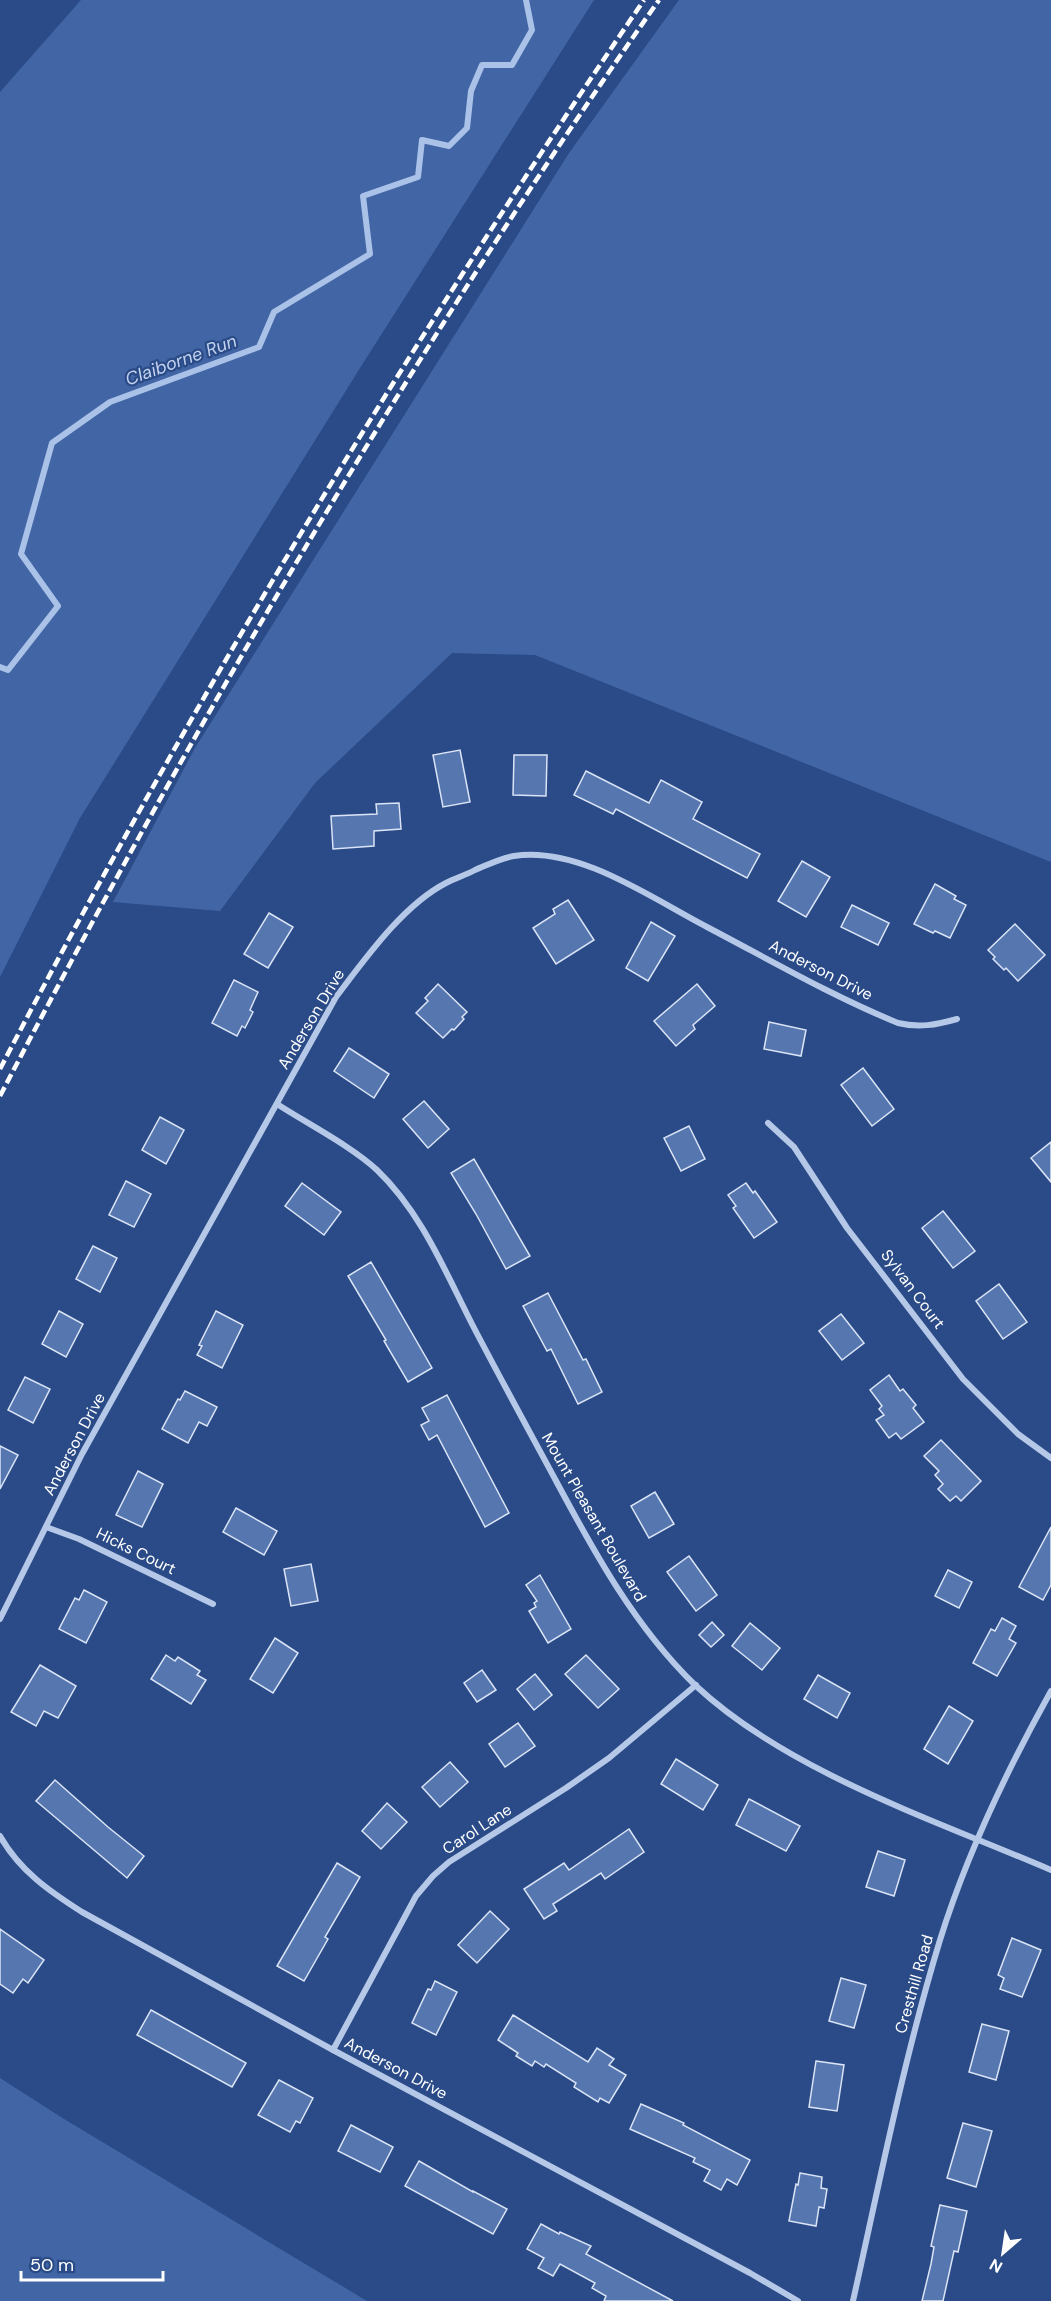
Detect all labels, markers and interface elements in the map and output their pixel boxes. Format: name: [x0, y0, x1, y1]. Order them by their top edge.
water label: Claiborne Run: [122, 329, 240, 391]
street label: Anderson Drive: [766, 935, 876, 1005]
street label: Anderson Drive: [273, 965, 349, 1073]
street label: Sylvan Court: [876, 1245, 950, 1333]
street label: Anderson Drive: [38, 1389, 110, 1499]
street label: Mount Pleasant Boulevard: [537, 1429, 651, 1605]
street label: Hicks Court: [93, 1523, 179, 1579]
street label: Carol Lane: [438, 1799, 516, 1859]
street label: Cresthill Road: [890, 1932, 938, 2036]
street label: Anderson Drive: [341, 2032, 451, 2104]
north arrow: [973, 2223, 1033, 2283]
scale bar: [21, 2244, 164, 2282]
text: 50 m: [30, 2253, 74, 2277]
text: N: [986, 2254, 1006, 2278]

